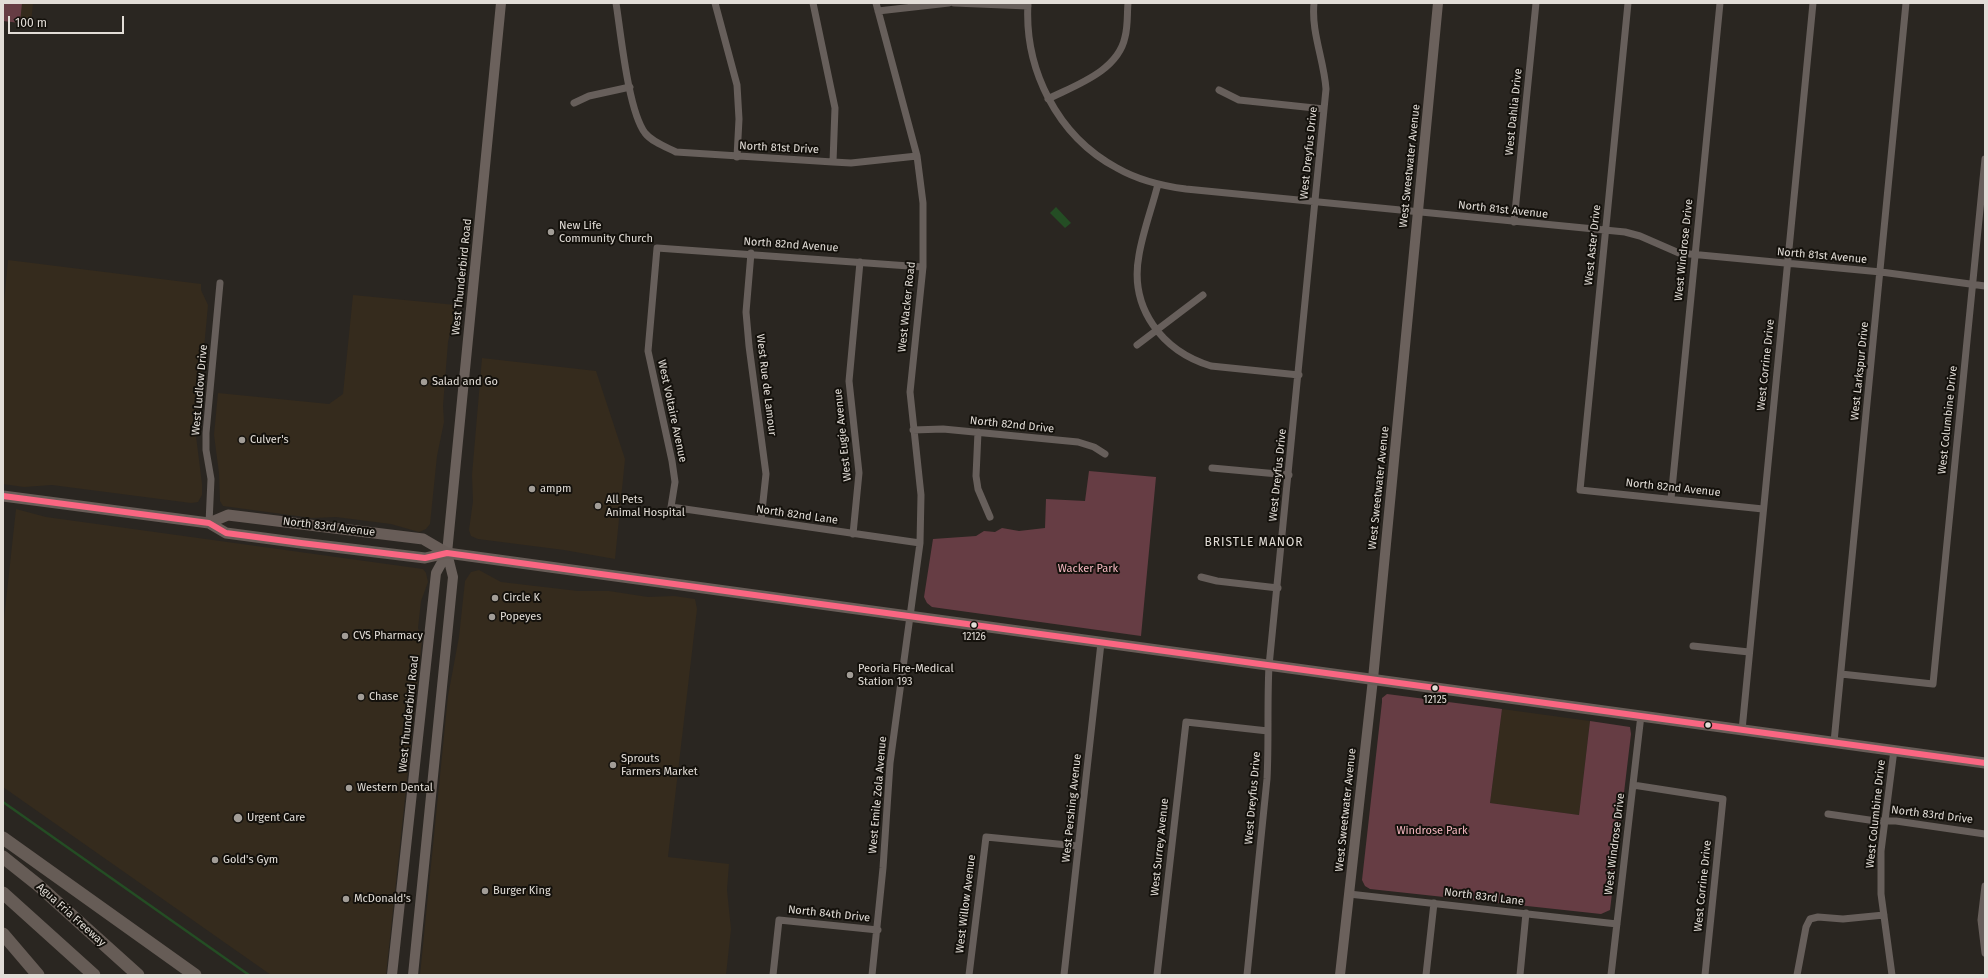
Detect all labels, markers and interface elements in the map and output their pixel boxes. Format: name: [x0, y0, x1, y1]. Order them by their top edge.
scale bar: [10, 8, 126, 34]
text: 100 m: [15, 16, 47, 30]
street label: West Dahlia Drive: [1503, 68, 1525, 156]
street label: West Sweetwater Avenue: [1397, 104, 1423, 228]
street label: West Dreyfus Drive: [1298, 106, 1320, 200]
street label: North 81st Drive: [739, 139, 819, 157]
street label: West Windrose Drive: [1672, 198, 1696, 302]
street label: North 81st Avenue: [1457, 199, 1549, 221]
street label: West Aster Drive: [1582, 204, 1604, 286]
street label: West Thunderbird Road: [449, 218, 475, 336]
place label: New Life Community Church: [559, 219, 653, 245]
marker: New Life Community Church: [546, 227, 556, 237]
street label: North 82nd Avenue: [743, 235, 839, 255]
street label: North 81st Avenue: [1776, 245, 1868, 267]
street label: West Wacker Road: [896, 261, 918, 353]
street label: West Corrine Drive: [1755, 319, 1777, 411]
street label: West Larkspur Drive: [1848, 321, 1872, 421]
street label: West Rue de Lamour: [753, 333, 779, 437]
street label: West Ludlow Drive: [189, 344, 211, 436]
street label: West Voltaire Avenue: [655, 358, 689, 464]
street label: West Columbine Drive: [1936, 365, 1960, 475]
place label: Salad and Go: [432, 375, 498, 389]
marker: Salad and Go: [419, 377, 429, 387]
street label: West Eugie Avenue: [832, 388, 854, 482]
street label: North 82nd Drive: [969, 414, 1055, 436]
street label: West Sweetwater Avenue: [1366, 426, 1392, 550]
street label: West Dreyfus Drive: [1267, 428, 1289, 522]
place label: Culver's: [250, 433, 289, 447]
marker: Culver's: [237, 435, 247, 445]
street label: North 82nd Avenue: [1625, 476, 1721, 500]
place label: ampm: [540, 482, 571, 496]
marker: ampm: [527, 484, 537, 494]
place label: All Pets Animal Hospital: [606, 493, 685, 519]
marker: All Pets Animal Hospital: [593, 501, 603, 511]
street label: North 82nd Lane: [755, 503, 839, 527]
street label: North 83rd Avenue: [282, 515, 376, 539]
district label: BRISTLE MANOR: [1204, 536, 1304, 550]
park label: Wacker Park: [1058, 562, 1118, 576]
place label: Circle K: [503, 591, 540, 605]
marker: Circle K: [490, 593, 500, 603]
place label: Popeyes: [500, 610, 541, 624]
marker: Popeyes: [487, 612, 497, 622]
marker: 12126: [969, 620, 979, 630]
place label: CVS Pharmacy: [353, 629, 423, 643]
marker: CVS Pharmacy: [340, 631, 350, 641]
place label: 12126: [962, 631, 986, 643]
street label: West Thunderbird Road: [396, 655, 422, 773]
place label: Peoria Fire-Medical Station 193: [858, 662, 954, 688]
marker: Peoria Fire-Medical Station 193: [845, 670, 855, 680]
marker: 12125: [1430, 683, 1440, 693]
place label: Chase: [369, 690, 399, 704]
marker: Chase: [356, 692, 366, 702]
place label: 12125: [1423, 694, 1447, 706]
unlabelled marker: [1703, 720, 1713, 730]
street label: West Emile Zola Avenue: [866, 736, 890, 854]
street label: West Sweetwater Avenue: [1333, 748, 1359, 872]
street label: West Dreyfus Drive: [1242, 751, 1264, 845]
place label: Sprouts Farmers Market: [621, 752, 698, 778]
street label: West Pershing Avenue: [1060, 753, 1084, 863]
street label: West Columbine Drive: [1864, 759, 1888, 869]
marker: Sprouts Farmers Market: [608, 760, 618, 770]
place label: Western Dental: [357, 781, 433, 795]
marker: Western Dental: [344, 783, 354, 793]
street label: West Windrose Drive: [1602, 792, 1628, 896]
street label: West Surrey Avenue: [1148, 797, 1172, 897]
street label: North 83rd Drive: [1890, 803, 1974, 827]
place label: Urgent Care: [247, 811, 305, 825]
marker: Urgent Care: [232, 812, 244, 824]
park label: Windrose Park: [1396, 824, 1468, 838]
street label: West Corrine Drive: [1692, 840, 1714, 932]
place label: Gold's Gym: [223, 853, 278, 867]
street label: West Willow Avenue: [953, 854, 979, 954]
marker: Gold's Gym: [210, 855, 220, 865]
street label: Agua Fria Freeway: [34, 881, 108, 949]
place label: Burger King: [493, 884, 551, 898]
marker: Burger King: [480, 886, 490, 896]
street label: North 83rd Lane: [1443, 886, 1525, 908]
place label: McDonald's: [354, 892, 411, 906]
marker: McDonald's: [341, 894, 351, 904]
street label: North 84th Drive: [787, 903, 871, 925]

